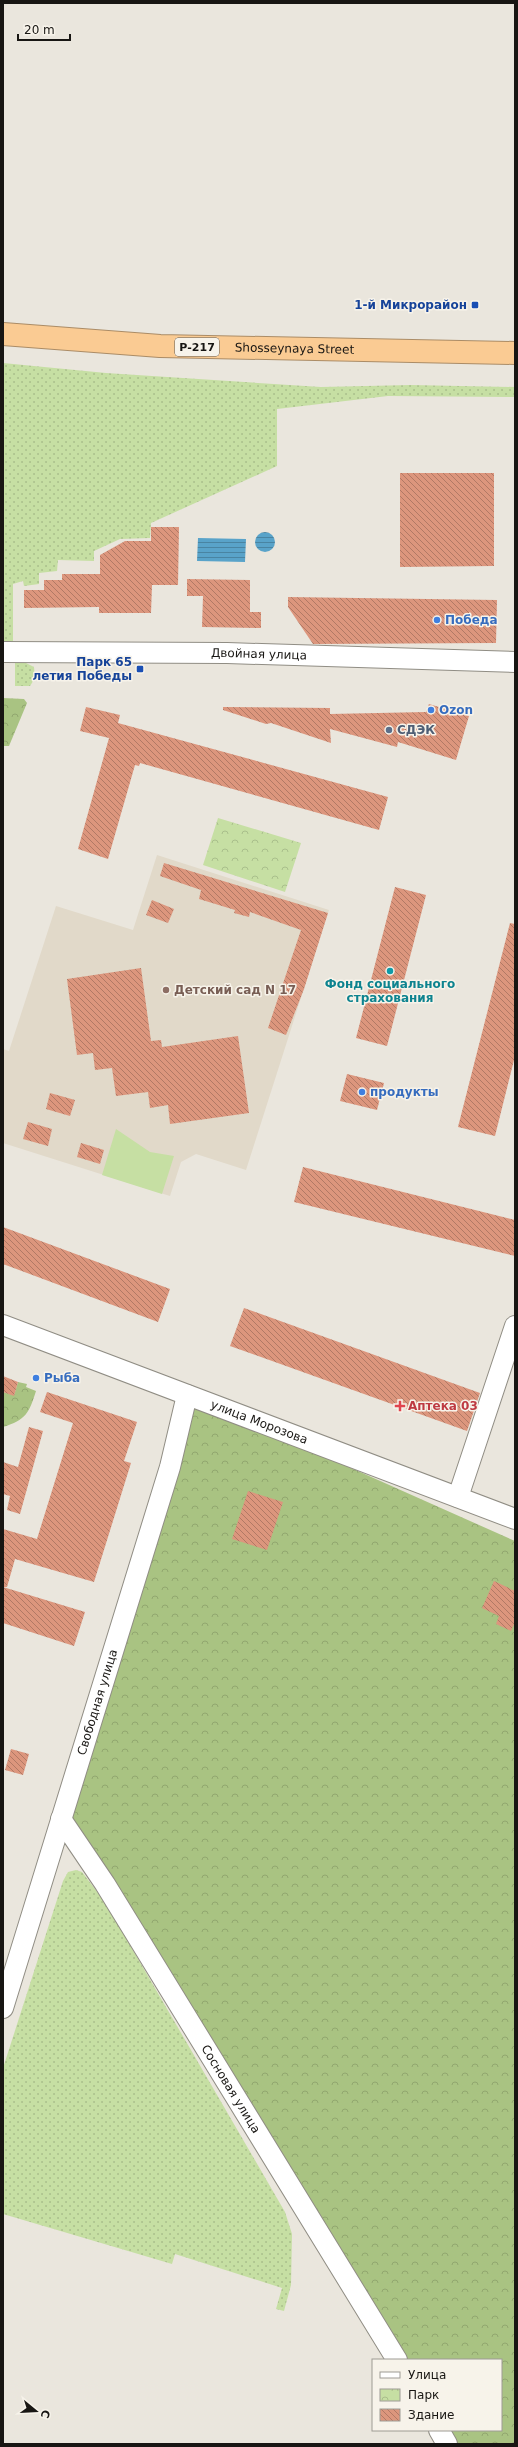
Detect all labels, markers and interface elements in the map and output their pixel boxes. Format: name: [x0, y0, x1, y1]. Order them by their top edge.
scale bar: [18, 16, 70, 42]
text: 20 m: [24, 23, 55, 37]
place label: 1-й Микрорайон: [354, 298, 467, 312]
marker: 1-й Микрорайон: [470, 300, 480, 310]
road number: Р-217: [175, 338, 219, 356]
street label: Shosseynaya Street: [235, 340, 355, 357]
place label: Победа: [445, 613, 498, 627]
marker: Победа: [432, 615, 442, 625]
street label: Двойная улица: [211, 646, 307, 662]
place label: Парк 65 летия Победы: [32, 655, 132, 683]
marker: Парк 65 летия Победы: [135, 664, 145, 674]
place label: Ozon: [439, 703, 473, 717]
marker: Ozon: [426, 705, 436, 715]
place label: СДЭК: [397, 723, 435, 737]
marker: СДЭК: [384, 725, 394, 735]
marker: Фонд социального страхования: [385, 966, 395, 976]
place label: Фонд социального страхования: [325, 977, 455, 1005]
place label: Детский сад N 17: [174, 983, 296, 997]
marker: Детский сад N 17: [161, 985, 171, 995]
place label: продукты: [370, 1085, 439, 1099]
marker: продукты: [357, 1087, 367, 1097]
place label: Рыба: [44, 1371, 80, 1385]
marker: Рыба: [31, 1373, 41, 1383]
street label: улица Морозова: [209, 1397, 310, 1447]
place label: Аптека 03: [408, 1399, 478, 1413]
marker: Аптека 03: [395, 1401, 405, 1411]
street label: Свободная улица: [74, 1647, 120, 1757]
street label: Сосновая улица: [198, 2042, 263, 2136]
legend: [372, 2359, 502, 2431]
text: Улица: [408, 2368, 446, 2382]
text: Парк: [408, 2388, 439, 2402]
north arrow: [16, 2391, 56, 2431]
text: С: [38, 2408, 52, 2420]
text: Здание: [408, 2408, 454, 2422]

